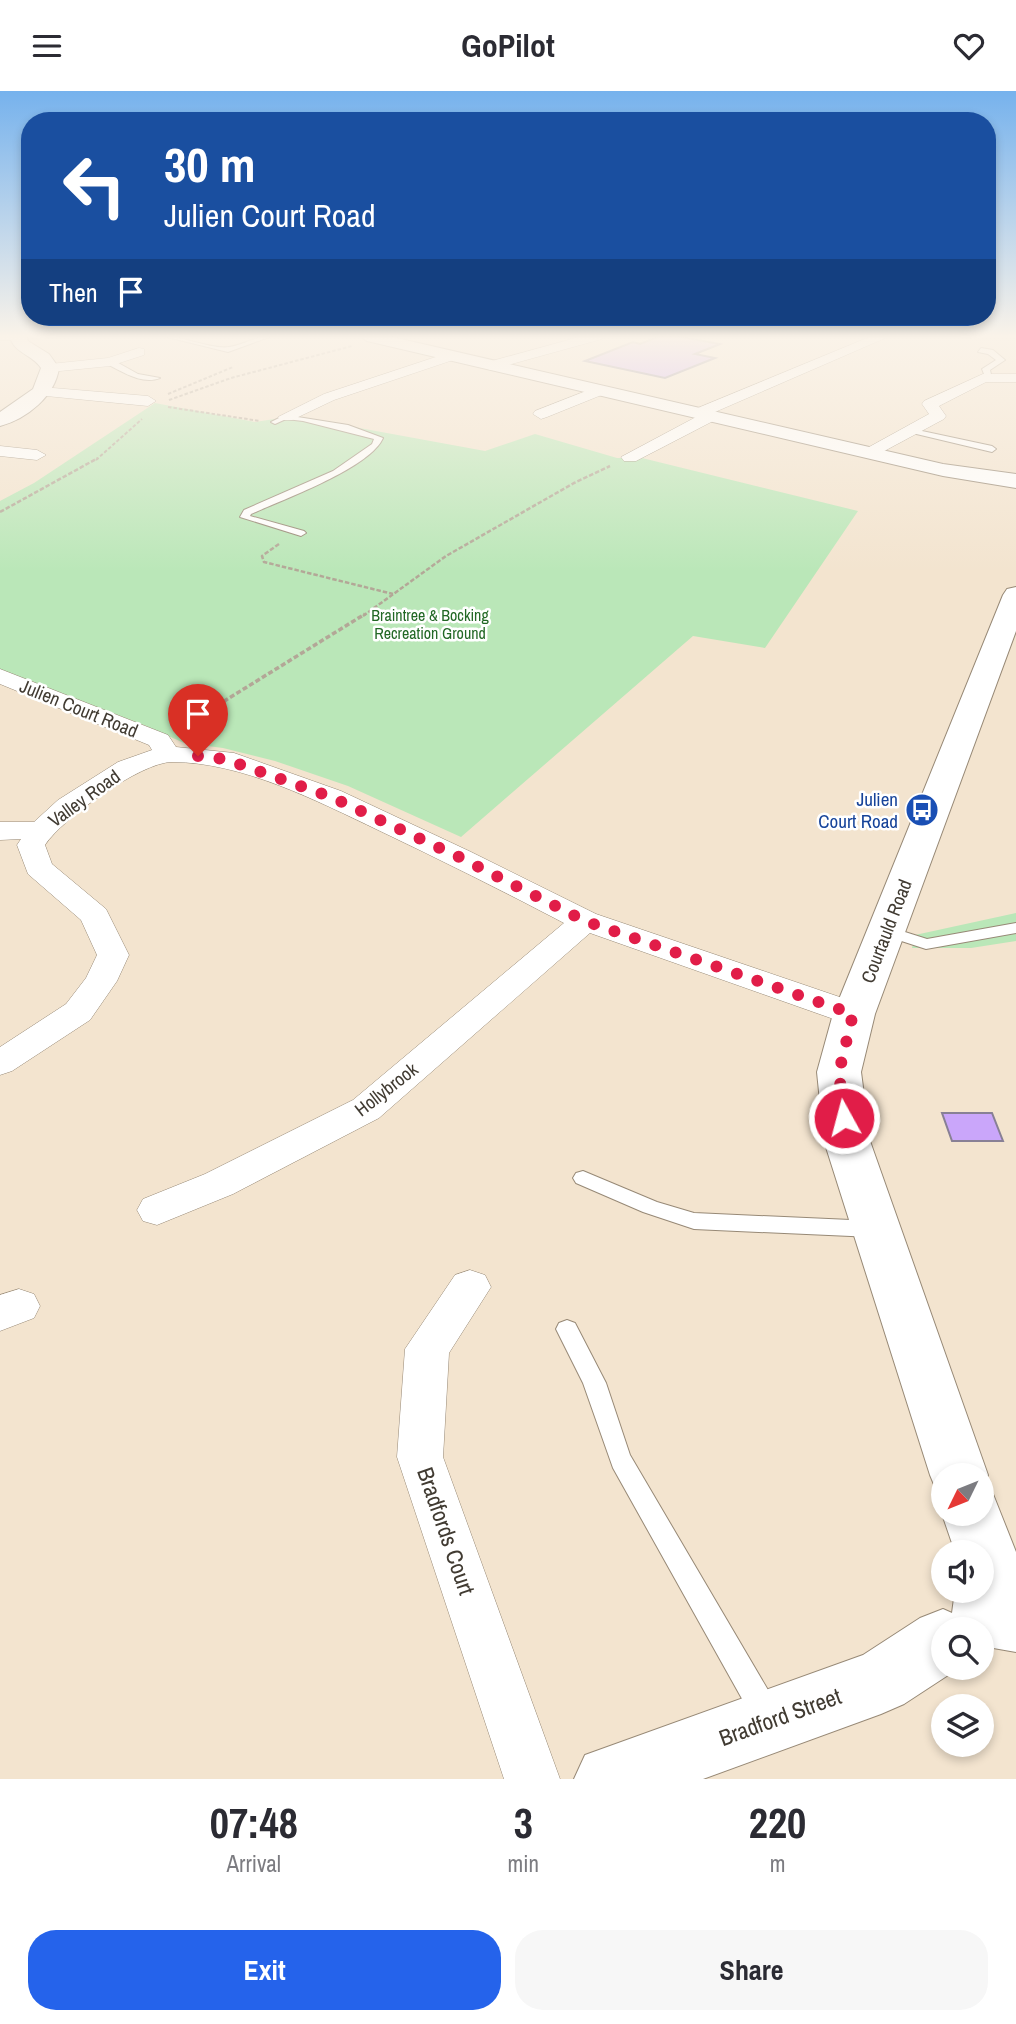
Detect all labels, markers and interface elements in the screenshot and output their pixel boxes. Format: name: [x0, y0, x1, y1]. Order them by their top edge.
text: GoPilot: [461, 24, 555, 67]
icon: menu: [28, 27, 66, 65]
icon: heart: [950, 27, 988, 65]
text: 30 m: [164, 131, 256, 197]
icon: left: [49, 140, 140, 231]
text: Julien Court Road: [164, 194, 376, 237]
icon: arrive: [112, 273, 150, 311]
text: Then: [49, 275, 98, 310]
park label: Braintree & Bocking Recreation Ground: [371, 604, 489, 644]
street label: Julien Court Road: [16, 672, 142, 744]
pin: [168, 684, 228, 756]
icon: arrive: [179, 695, 217, 733]
street label: Valley Road: [43, 763, 125, 833]
place label: Julien Court Road: [818, 786, 898, 834]
bus stop icon: Julien Court Road: [903, 791, 941, 829]
street label: Courtauld Road: [854, 875, 918, 987]
street label: Hollybrook: [349, 1056, 423, 1122]
position arrow: [807, 1081, 881, 1155]
street label: Bradfords Court: [410, 1463, 483, 1599]
north arrow: [931, 1463, 994, 1526]
map controls: [931, 1463, 994, 1757]
button: sound: [931, 1540, 994, 1603]
button: search: [931, 1617, 994, 1680]
street label: Bradford Street: [714, 1680, 845, 1753]
button: layers: [931, 1694, 994, 1757]
text: 07:48: [210, 1795, 298, 1851]
text: 3: [514, 1795, 533, 1851]
text: 220: [749, 1795, 806, 1851]
text: Arrival: [227, 1848, 281, 1879]
text: min: [508, 1848, 539, 1879]
text: m: [770, 1848, 785, 1879]
button: Exit: [28, 1930, 501, 2010]
button: Share: [515, 1930, 988, 2010]

